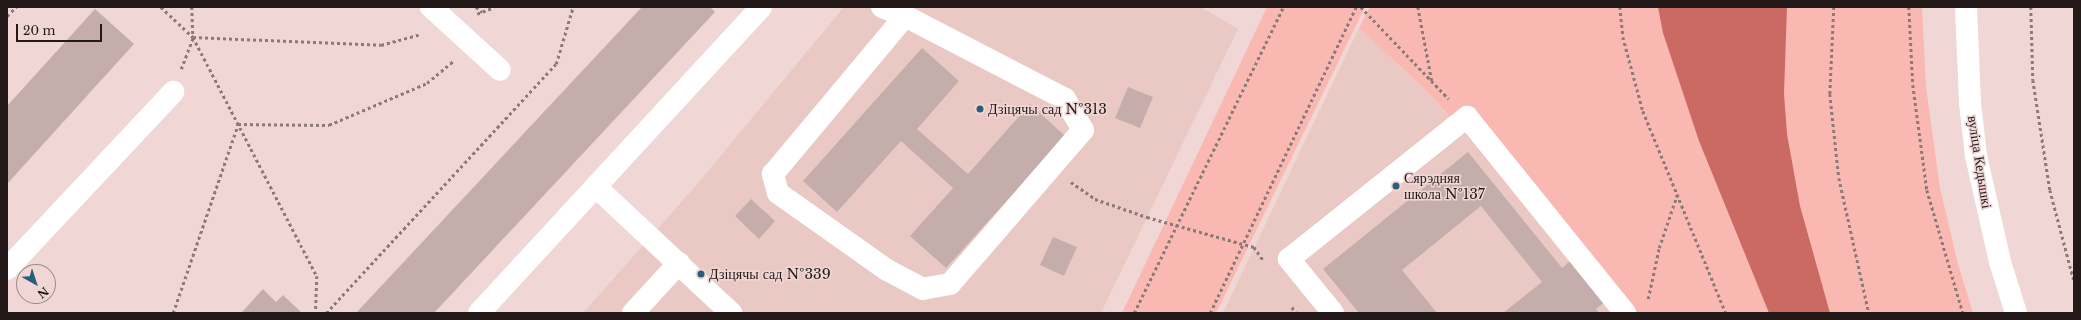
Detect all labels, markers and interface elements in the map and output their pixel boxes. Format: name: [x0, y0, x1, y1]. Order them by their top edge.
scale bar: [18, 16, 104, 42]
text: 20 m: [23, 23, 55, 38]
place label: Дзіцячы сад №313: [988, 101, 1107, 117]
marker: Дзіцячы сад №313: [975, 104, 985, 114]
street label: вуліца Кедышкі: [1964, 114, 1996, 210]
place label: Сярэдняя школа №137: [1404, 170, 1485, 202]
marker: Сярэдняя школа №137: [1391, 181, 1401, 191]
north arrow: [16, 264, 56, 304]
place label: Дзіцячы сад №339: [709, 266, 831, 282]
marker: Дзіцячы сад №339: [696, 269, 706, 279]
text: N: [34, 284, 51, 301]

